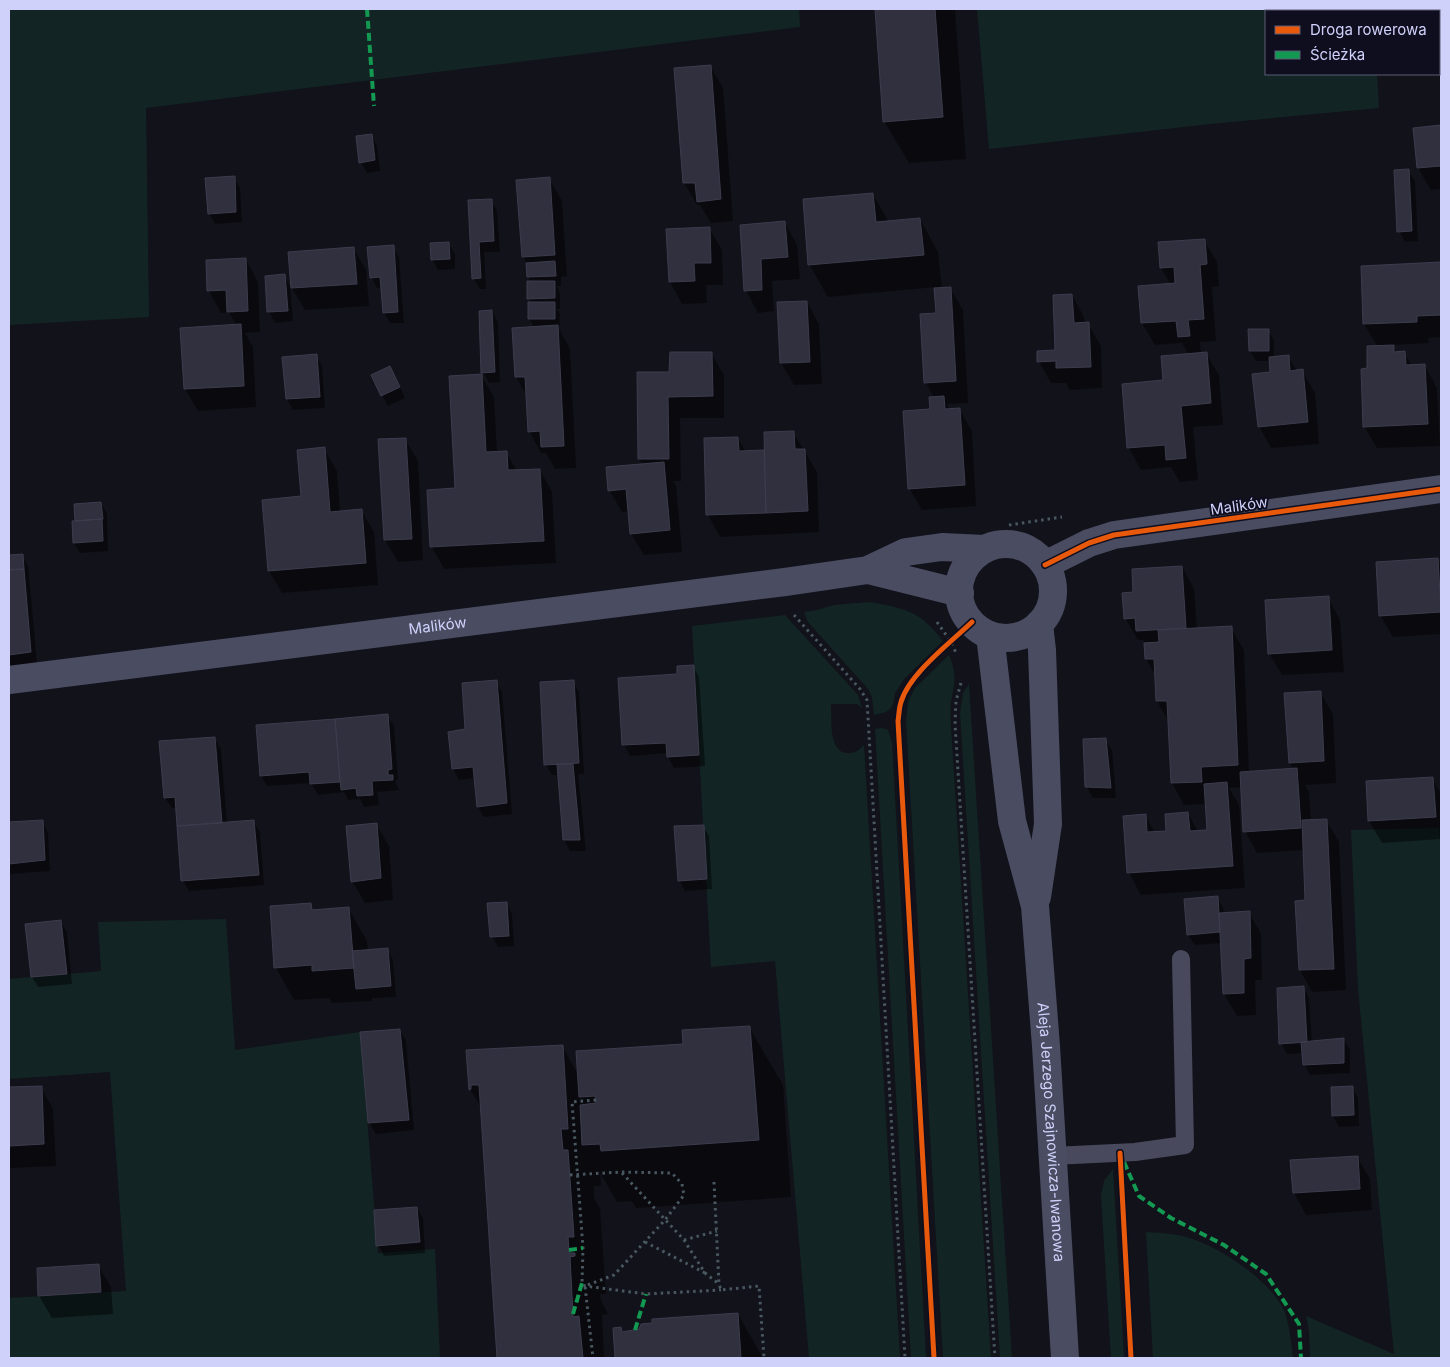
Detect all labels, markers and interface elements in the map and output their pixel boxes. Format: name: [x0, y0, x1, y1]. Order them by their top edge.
legend: [1265, 10, 1440, 75]
text: Droga rowerowa: [1310, 20, 1427, 39]
text: Ścieżka: [1310, 45, 1365, 64]
street label: Malików: [1209, 492, 1269, 519]
street label: Malików: [407, 612, 468, 638]
street label: Aleja Jerzego Szajnowicza-Iwanowa: [1034, 1002, 1069, 1262]

